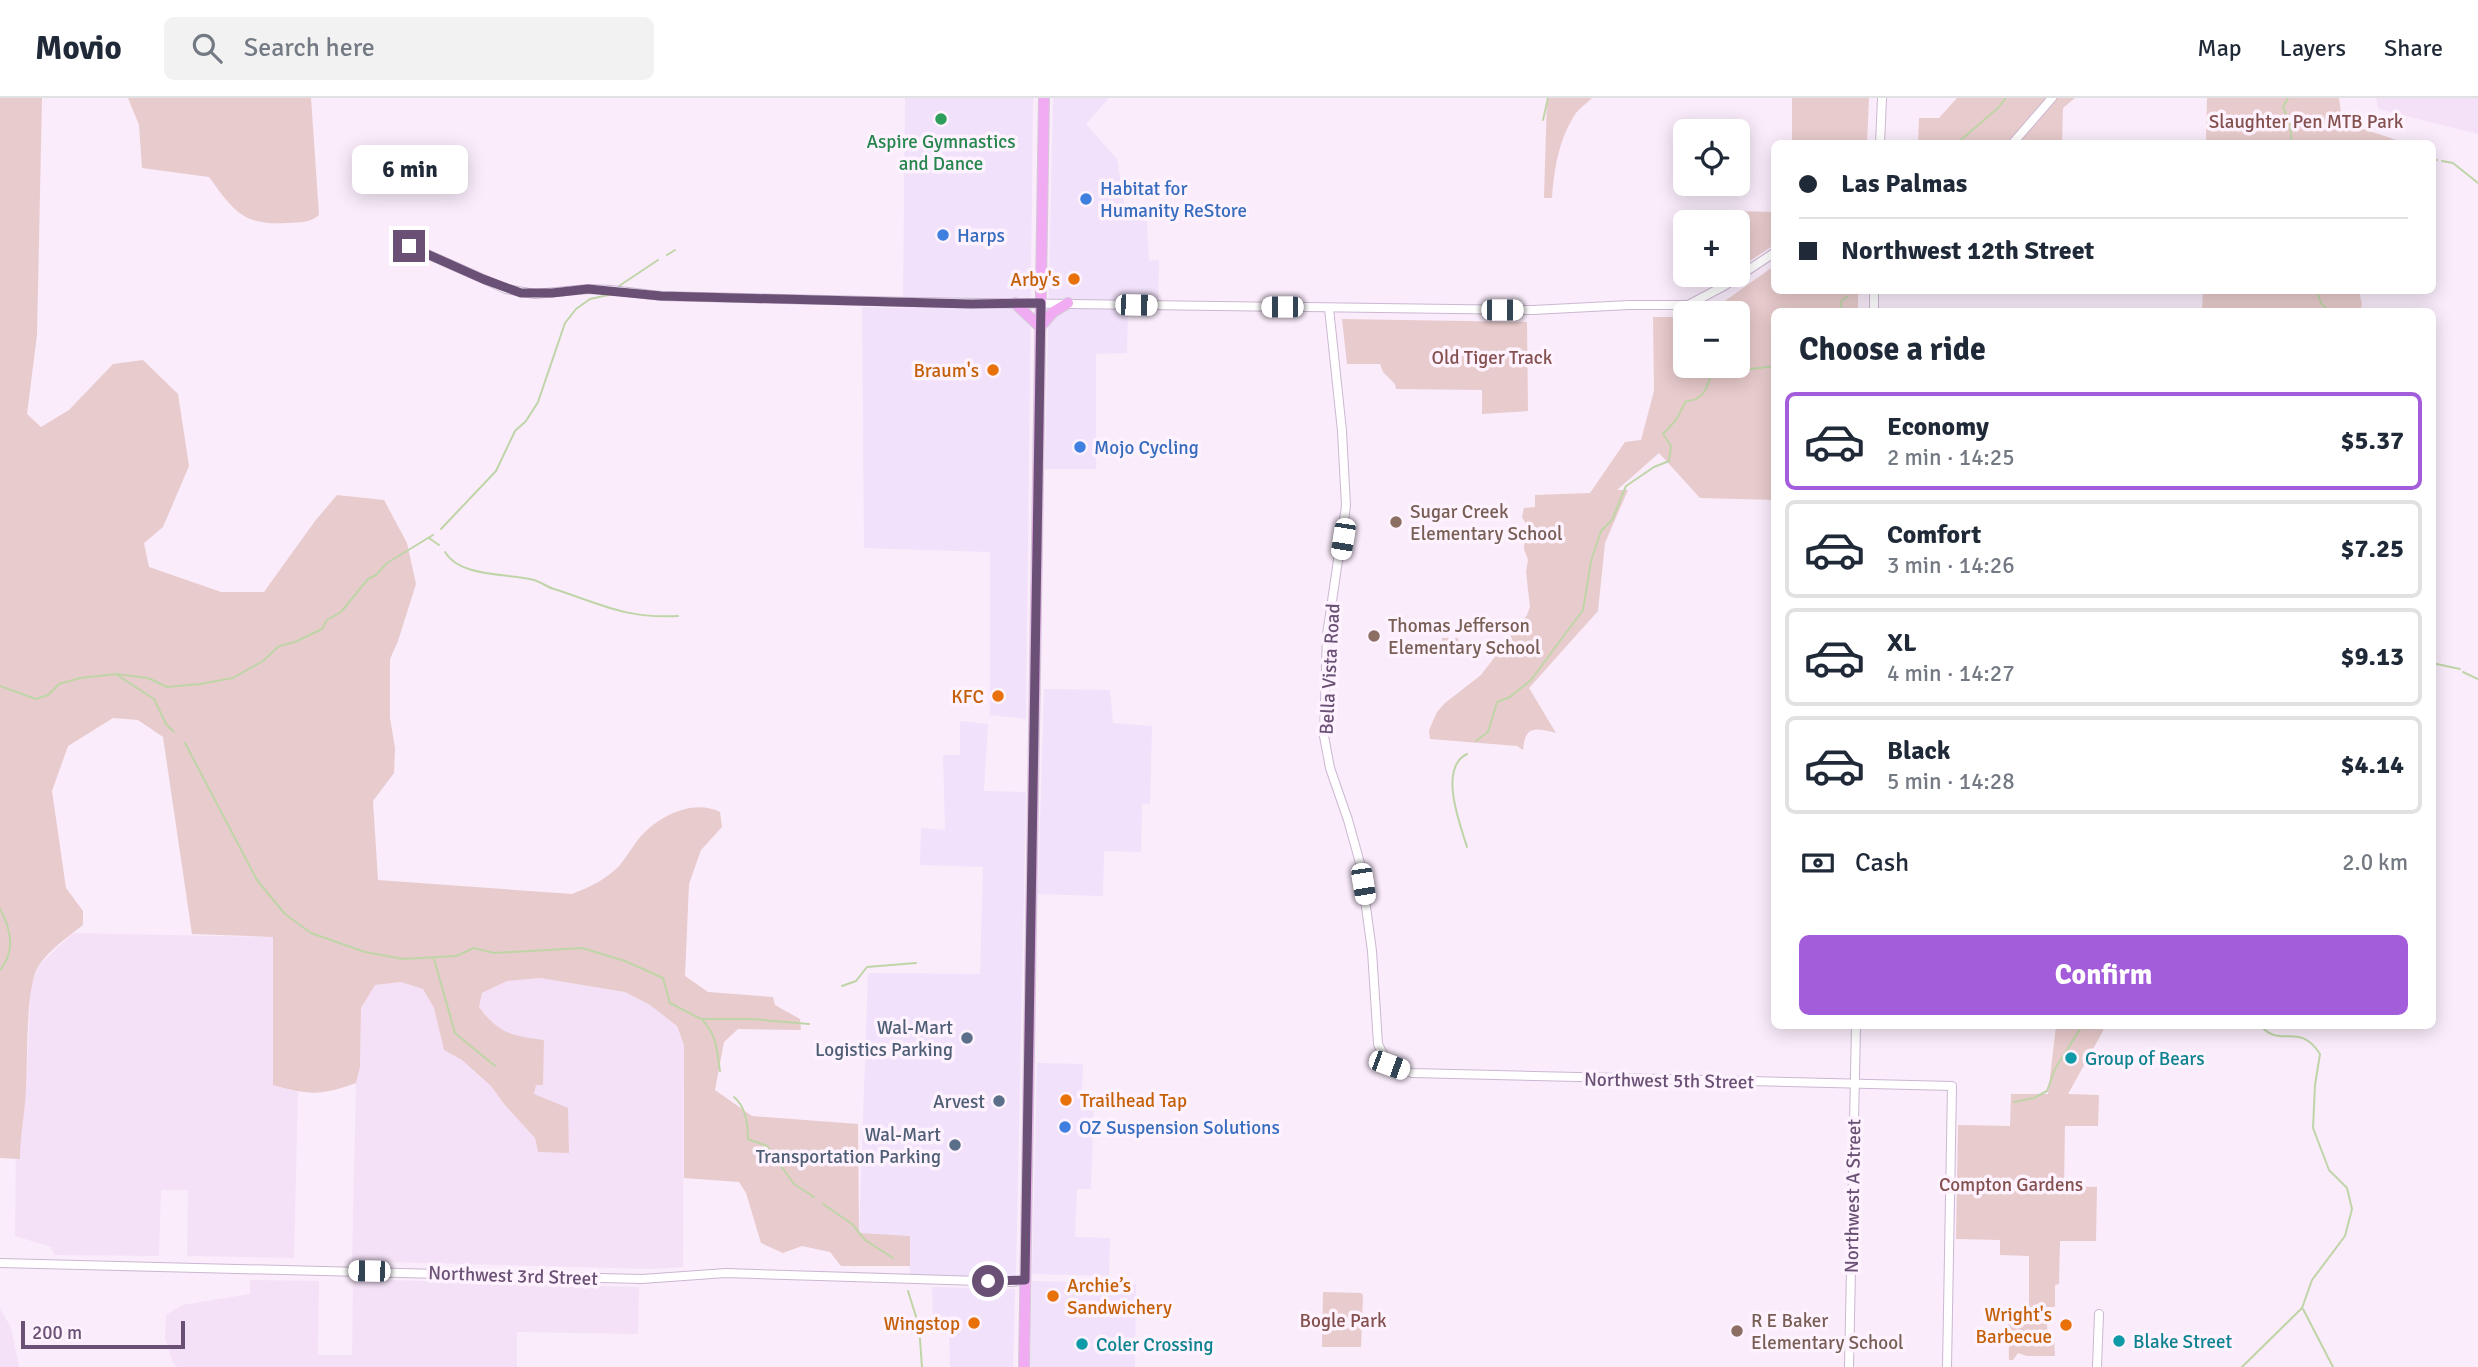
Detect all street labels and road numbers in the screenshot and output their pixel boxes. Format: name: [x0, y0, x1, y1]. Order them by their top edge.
street label: Bella Vista Road: [1315, 603, 1345, 735]
street label: Northwest 5th Street: [1584, 1068, 1754, 1094]
street label: Northwest A Street: [1840, 1118, 1866, 1273]
street label: Northwest 3rd Street: [428, 1261, 599, 1291]

